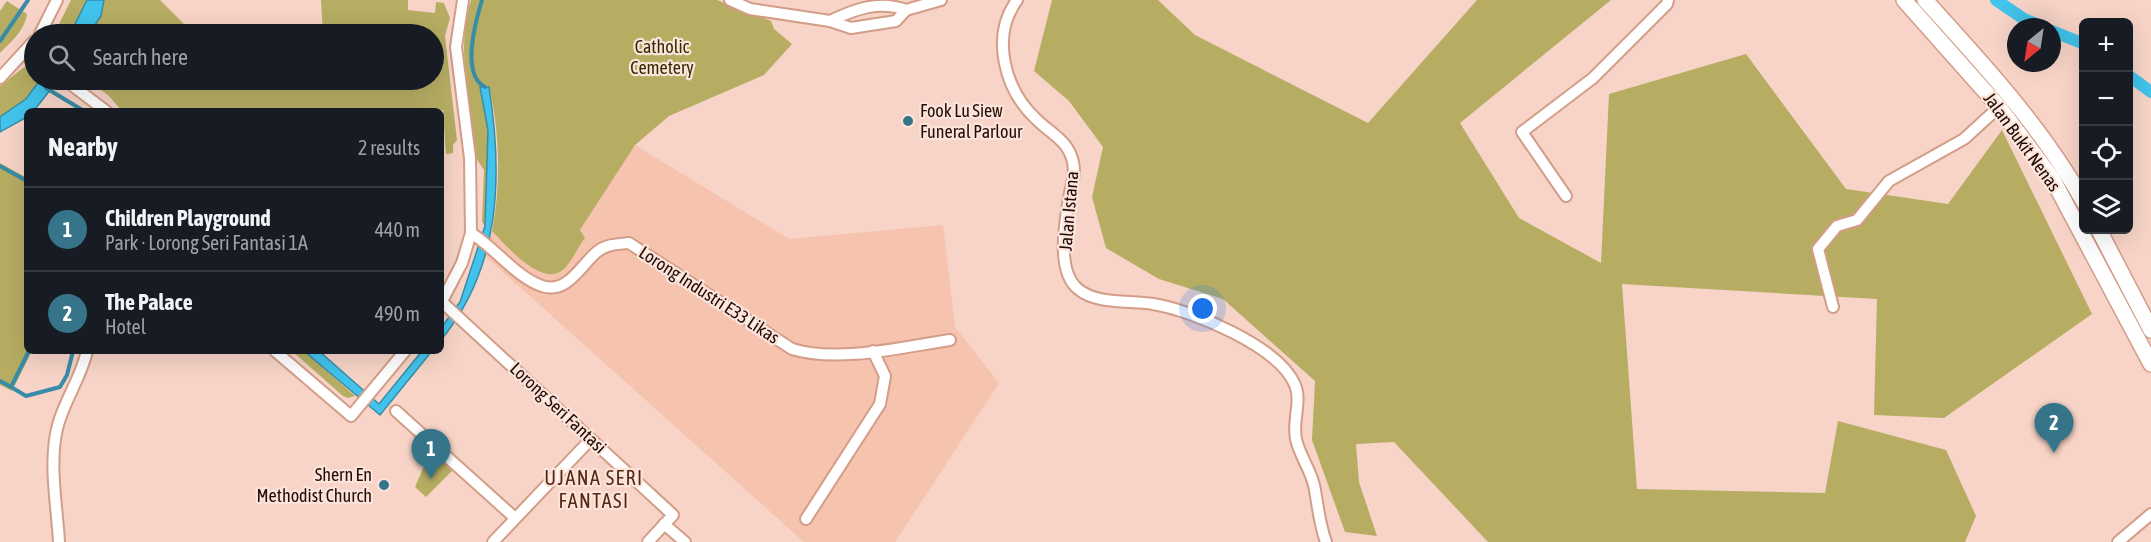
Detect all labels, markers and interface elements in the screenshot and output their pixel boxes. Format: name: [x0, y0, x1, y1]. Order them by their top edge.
north arrow: [2007, 18, 2061, 72]
map controls: [2079, 18, 2133, 234]
button: +: [2079, 18, 2133, 72]
search box: [24, 24, 444, 90]
park label: Catholic Cemetery: [630, 36, 694, 78]
icon: search: [45, 41, 78, 74]
text: Search here: [93, 44, 188, 70]
button: −: [2079, 72, 2133, 126]
street label: Jalan Bukit Nenas: [1979, 88, 2065, 195]
place label: Fook Lu Siew Funeral Parlour: [920, 100, 1023, 142]
marker: Fook Lu Siew Funeral Parlour: [901, 114, 915, 128]
button: locate: [2079, 126, 2133, 180]
text: Nearby: [48, 132, 118, 162]
text: 2 results: [358, 136, 420, 159]
street label: Jalan Istana: [1055, 170, 1082, 252]
button: layers: [2079, 180, 2133, 234]
text: Children Playground: [105, 205, 271, 231]
text: 1: [63, 218, 72, 241]
text: 440 m: [375, 218, 420, 241]
text: Park · Lorong Seri Fantasi 1A: [105, 231, 308, 254]
street label: Lorong Industri E33 Likas: [635, 241, 783, 348]
text: The Palace: [105, 289, 193, 315]
your location: [1188, 294, 1217, 323]
text: 2: [63, 302, 72, 325]
text: 490 m: [375, 302, 420, 325]
text: Hotel: [105, 315, 146, 338]
street label: Lorong Seri Fantasi: [506, 358, 611, 458]
pin: 2: [2034, 404, 2074, 453]
pin: 1: [412, 430, 450, 479]
place label: Shern En Methodist Church: [256, 464, 372, 506]
district label: UJANA SERI FANTASI: [544, 466, 644, 512]
marker: Shern En Methodist Church: [377, 478, 391, 492]

